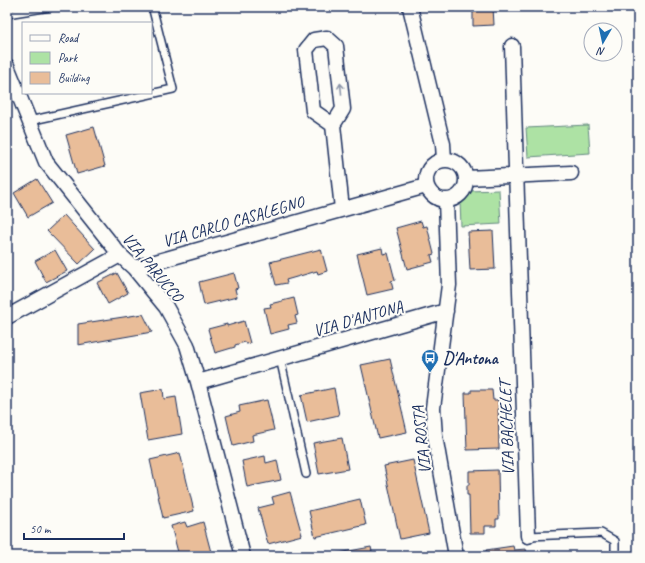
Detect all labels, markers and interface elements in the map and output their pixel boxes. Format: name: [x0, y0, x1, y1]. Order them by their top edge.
legend: [22, 22, 152, 94]
north arrow: [583, 22, 623, 62]
text: Road: [58, 30, 80, 46]
text: N: [595, 44, 606, 59]
text: Park: [58, 50, 79, 66]
text: Building: [58, 70, 90, 86]
one-way arrow: [337, 83, 345, 96]
street label: VIA CARLO CASALEGNO: [160, 191, 308, 252]
street label: VIA PARUCCO: [118, 228, 189, 307]
street label: VIA D'ANTONA: [311, 296, 406, 341]
bus stop icon: D'Antona: [420, 348, 440, 373]
place label: D'Antona: [443, 348, 500, 369]
street label: VIA BACHELET: [494, 376, 519, 476]
street label: VIA ROSTA: [407, 404, 435, 475]
scale bar: [24, 515, 124, 541]
text: 50 m: [30, 521, 52, 537]

